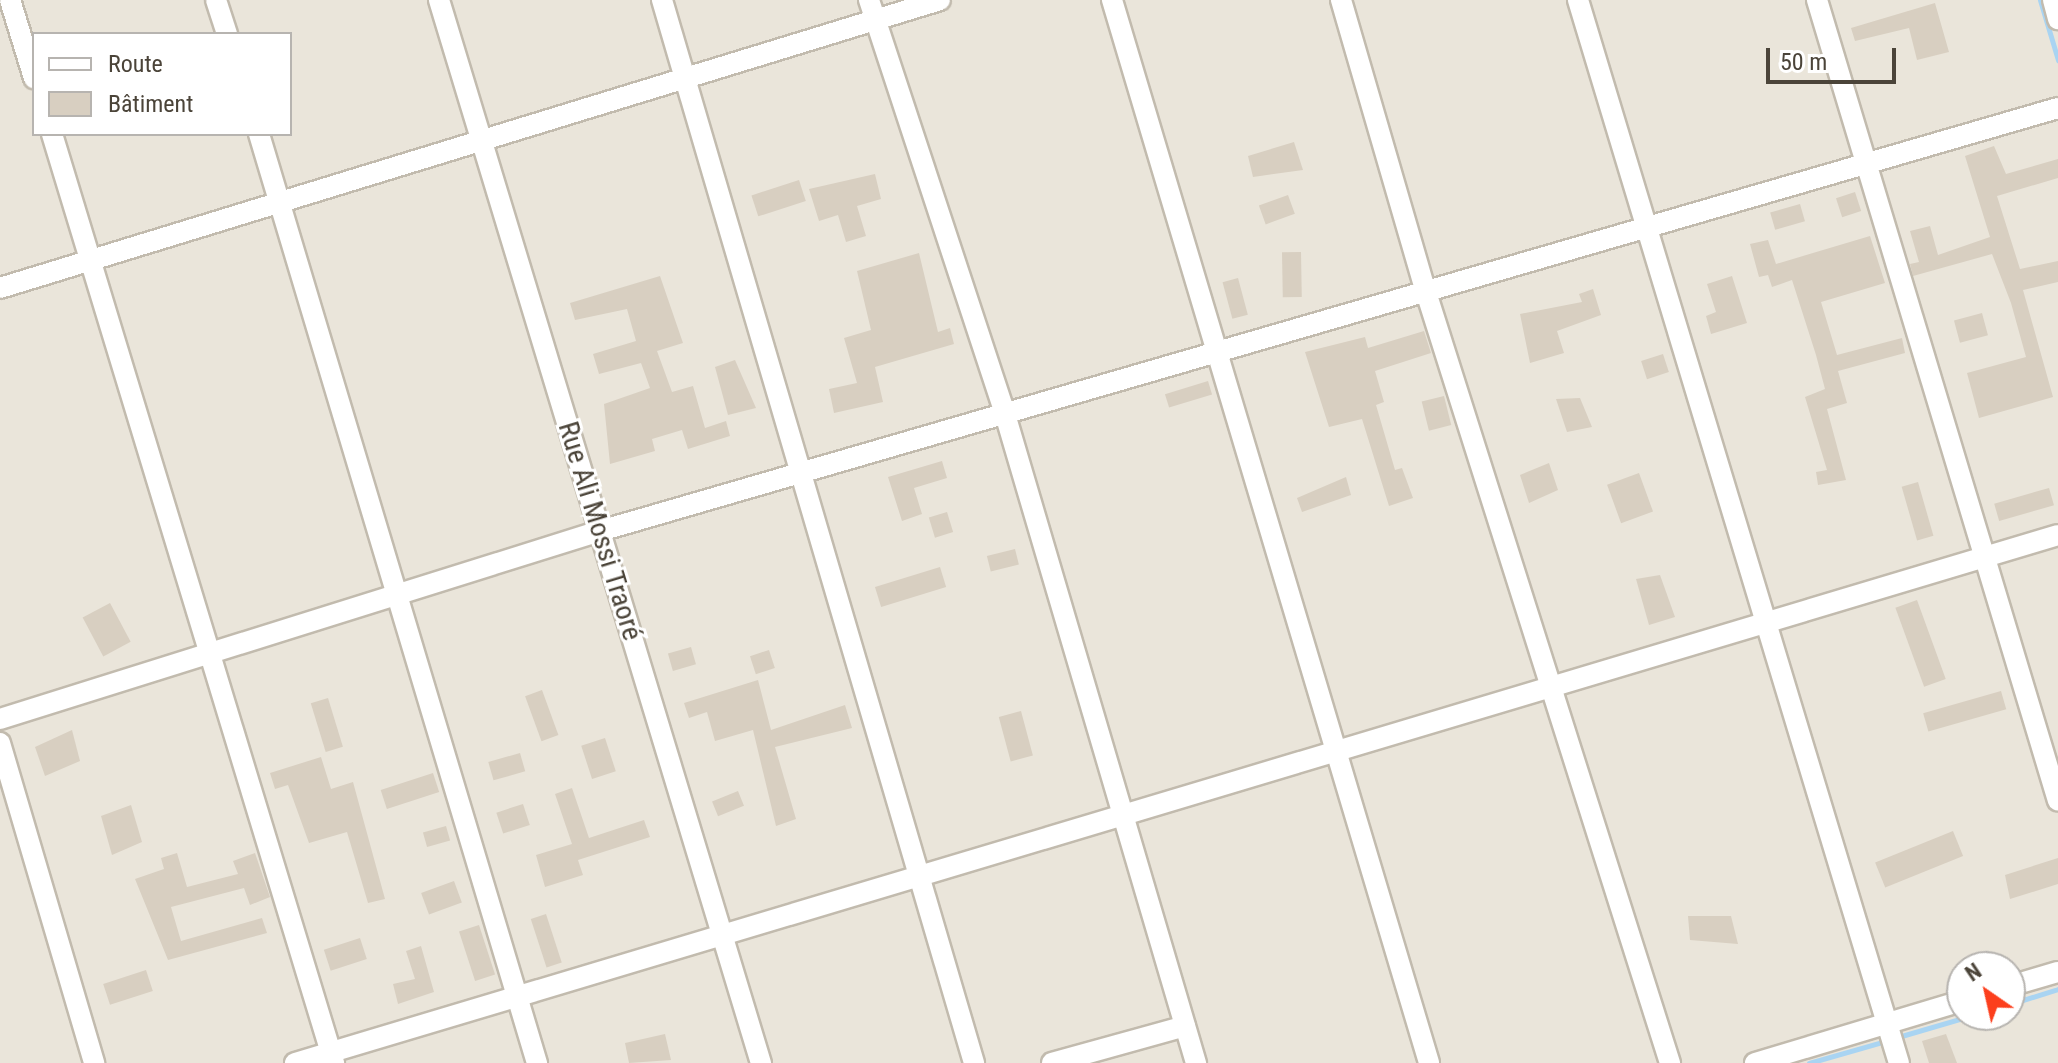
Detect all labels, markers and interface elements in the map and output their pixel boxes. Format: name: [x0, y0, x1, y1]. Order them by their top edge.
legend: [32, 32, 292, 136]
scale bar: [1770, 32, 1900, 82]
text: 50 m: [1780, 48, 1827, 76]
text: Route: [108, 50, 163, 78]
text: Bâtiment: [108, 90, 193, 118]
street label: Rue Ali Mossi Traoré: [551, 417, 649, 645]
north arrow: [1946, 951, 2026, 1031]
text: N: [1961, 958, 1986, 986]

